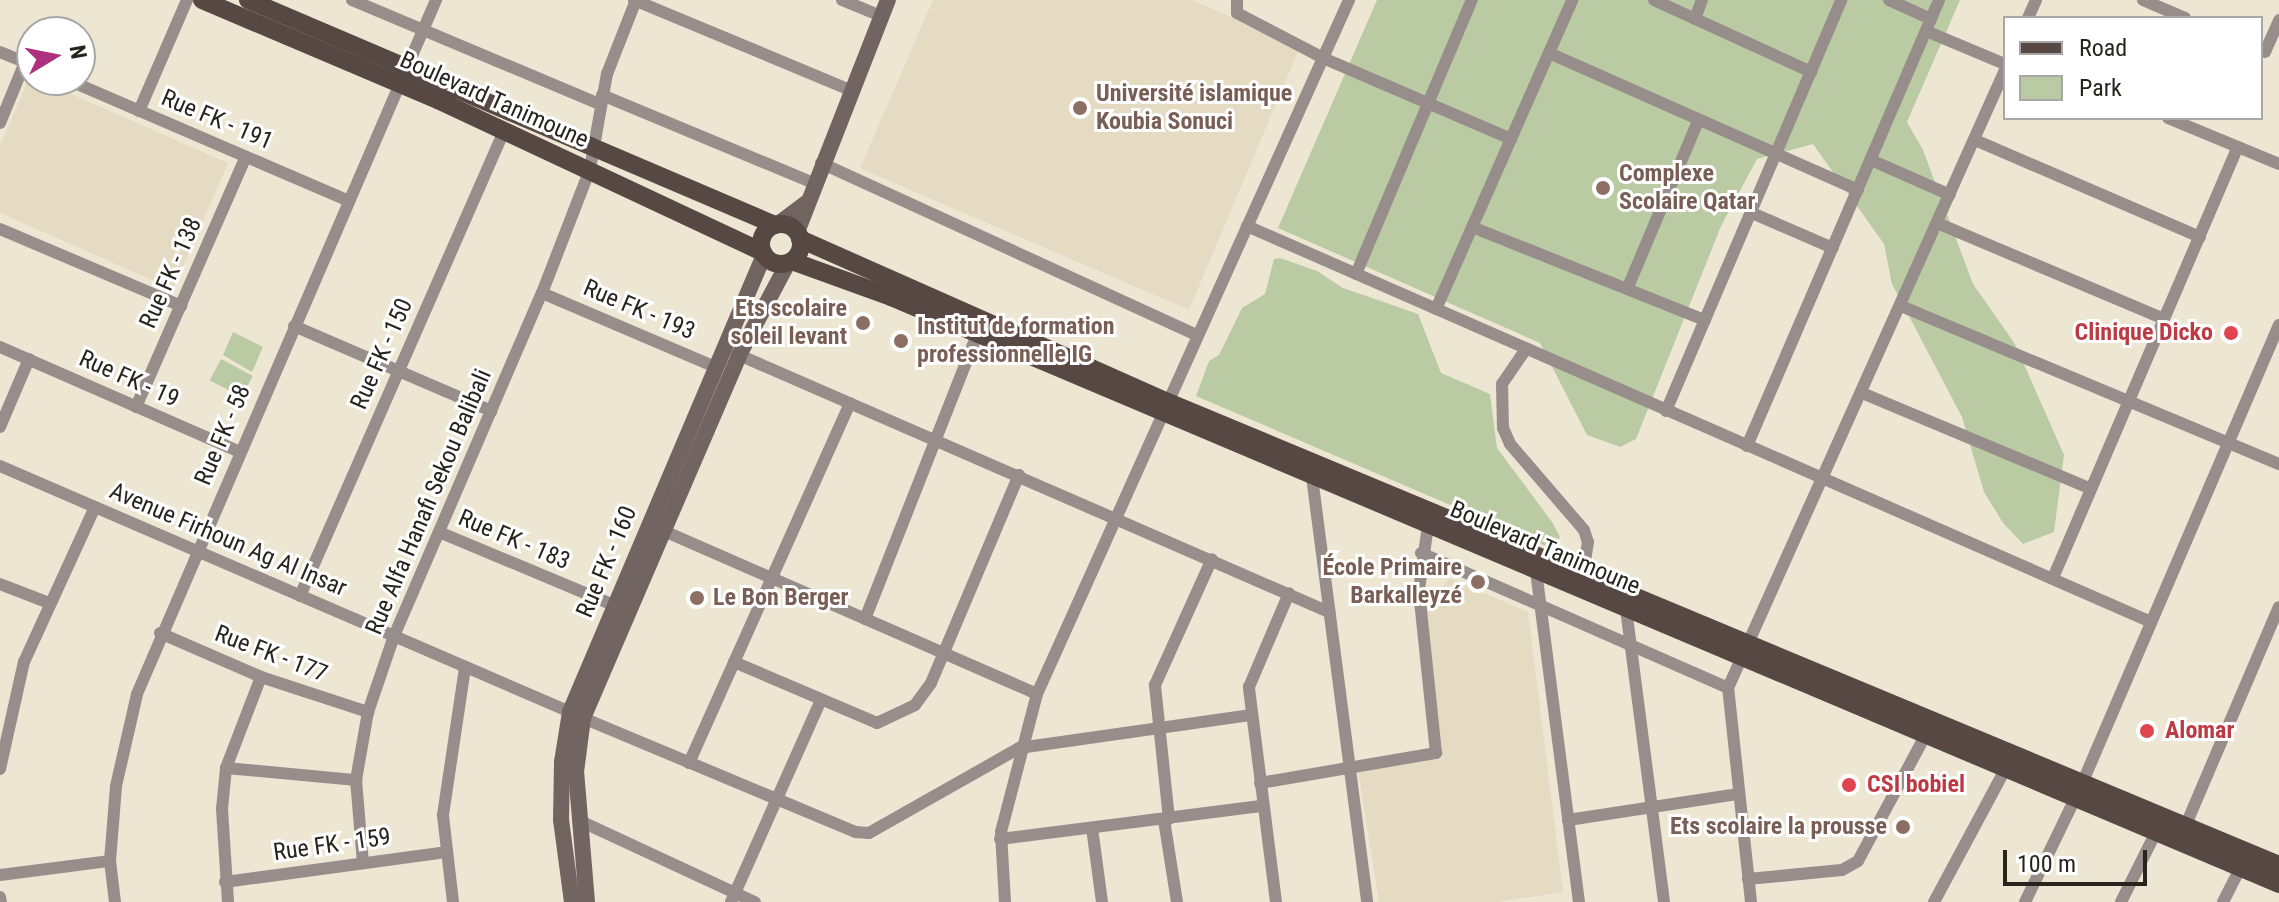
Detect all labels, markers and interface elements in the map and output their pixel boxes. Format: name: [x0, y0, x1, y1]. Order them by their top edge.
north arrow: [16, 16, 96, 96]
legend: [2003, 16, 2263, 120]
text: Road: [2079, 34, 2127, 62]
text: N: [65, 43, 92, 61]
street label: Boulevard Tanimoune: [395, 45, 593, 155]
text: Park: [2079, 74, 2122, 102]
place label: Université islamique Koubia Sonuci: [1096, 80, 1292, 136]
street label: Rue FK - 191: [157, 84, 277, 156]
marker: Université islamique Koubia Sonuci: [1071, 99, 1089, 117]
place label: Complexe Scolaire Qatar: [1619, 160, 1755, 216]
marker: Complexe Scolaire Qatar: [1594, 179, 1612, 197]
street label: Rue FK - 138: [134, 213, 208, 333]
street label: Rue FK - 193: [579, 274, 699, 346]
street label: Rue FK - 150: [345, 294, 419, 414]
place label: Ets scolaire soleil levant: [731, 295, 847, 351]
place label: Institut de formation professionnelle IG: [917, 313, 1115, 369]
marker: Ets scolaire soleil levant: [854, 314, 872, 332]
place label: Clinique Dicko: [2075, 319, 2213, 347]
marker: Clinique Dicko: [2220, 322, 2242, 344]
marker: Institut de formation professionnelle IG: [892, 332, 910, 350]
street label: Rue FK - 19: [75, 344, 183, 414]
street label: Rue Alfa Hanafi Sekou Balibali: [360, 365, 498, 639]
street label: Rue FK - 58: [189, 380, 257, 490]
street label: Avenue Firhoun Ag Al Insar: [105, 477, 351, 603]
street label: Boulevard Tanimoune: [1446, 495, 1644, 601]
street label: Rue FK - 160: [571, 502, 643, 622]
street label: Rue FK - 183: [454, 504, 574, 576]
place label: École Primaire Barkalleyzé: [1322, 554, 1462, 610]
marker: École Primaire Barkalleyzé: [1469, 573, 1487, 591]
place label: Le Bon Berger: [713, 584, 848, 612]
marker: Le Bon Berger: [688, 589, 706, 607]
street label: Rue FK - 177: [211, 619, 331, 689]
place label: Alomar: [2165, 717, 2234, 745]
marker: Alomar: [2136, 720, 2158, 742]
place label: CSI bobiel: [1867, 771, 1965, 799]
marker: CSI bobiel: [1838, 774, 1860, 796]
place label: Ets scolaire la prousse: [1670, 813, 1887, 841]
marker: Ets scolaire la prousse: [1894, 818, 1912, 836]
street label: Rue FK - 159: [271, 823, 393, 867]
scale bar: [2007, 834, 2151, 884]
text: 100 m: [2017, 850, 2076, 878]

